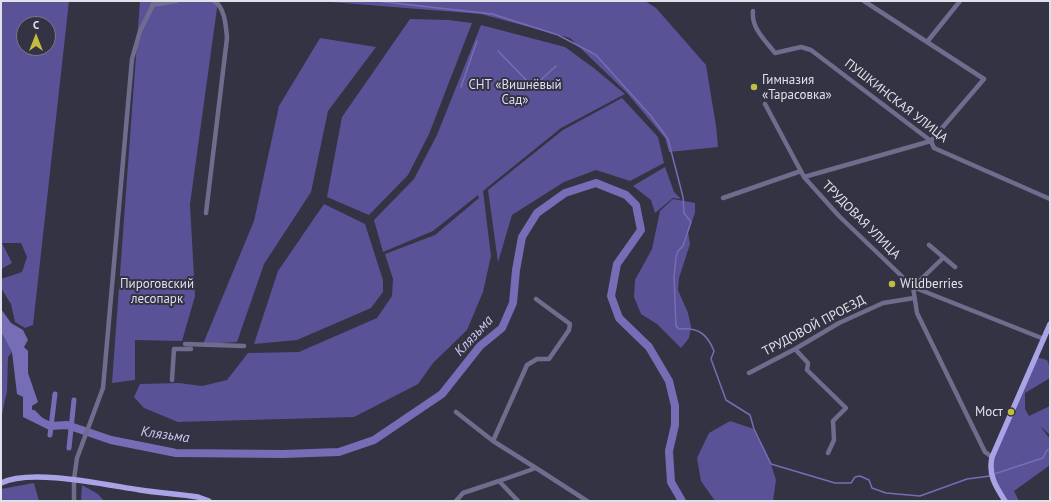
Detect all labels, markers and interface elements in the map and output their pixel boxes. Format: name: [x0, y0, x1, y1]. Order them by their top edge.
north arrow: [16, 16, 56, 56]
text: С: [33, 18, 39, 32]
street label: ПУШКИНСКАЯ УЛИЦА: [841, 56, 951, 146]
place label: Гимназия «Тарасовка»: [762, 72, 832, 103]
park label: СНТ «Вишнёвый Сад»: [468, 77, 562, 108]
marker: Гимназия «Тарасовка»: [749, 82, 759, 92]
street label: ТРУДОВАЯ УЛИЦА: [819, 178, 903, 262]
park label: Пироговский лесопарк: [120, 276, 194, 307]
place label: Wildberries: [900, 276, 963, 292]
marker: Wildberries: [887, 279, 897, 289]
street label: ТРУДОВОЙ ПРОЕЗД: [760, 292, 868, 360]
water label: Клязьма: [451, 312, 497, 360]
place label: Мост: [975, 404, 1003, 420]
marker: Мост: [1006, 407, 1016, 417]
water label: Клязьма: [140, 423, 190, 447]

